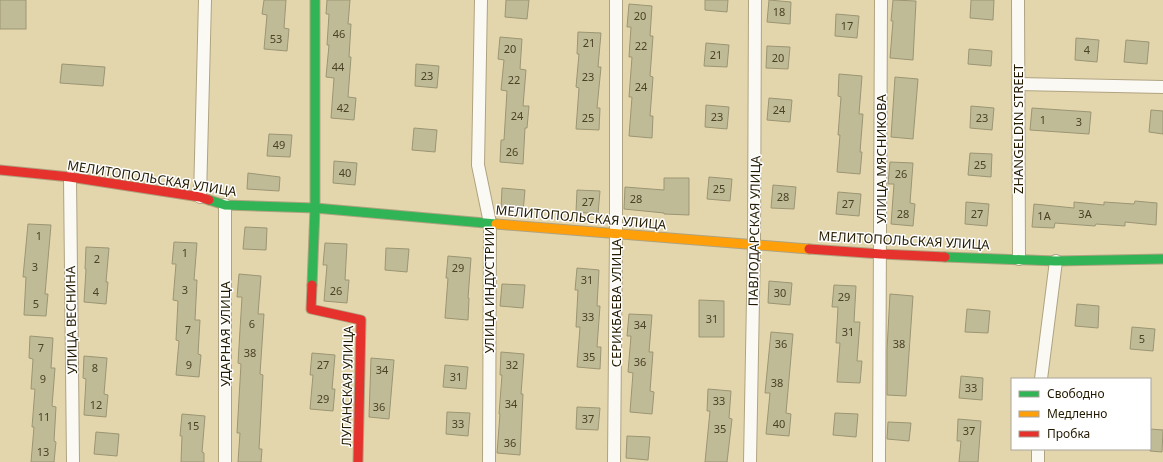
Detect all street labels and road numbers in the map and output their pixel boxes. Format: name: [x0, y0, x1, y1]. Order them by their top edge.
street label: ZHANGELDIN STREET: [1009, 63, 1027, 194]
street label: УЛИЦА МЯСНИКОВА: [872, 94, 890, 224]
street label: ПАВЛОДАРСКАЯ УЛИЦА: [744, 155, 764, 307]
street label: МЕЛИТОПОЛЬСКАЯ УЛИЦА: [66, 156, 239, 200]
street label: МЕЛИТОПОЛЬСКАЯ УЛИЦА: [495, 201, 668, 233]
street label: УЛИЦА ИНДУСТРИИ: [480, 227, 498, 353]
street label: МЕЛИТОПОЛЬСКАЯ УЛИЦА: [818, 227, 991, 254]
street label: СЕРИКБАЕВА УЛИЦА: [607, 238, 625, 367]
street label: УЛИЦА ВЕСНИНА: [61, 265, 81, 374]
street label: УДАРНАЯ УЛИЦА: [216, 280, 234, 387]
street label: ЛУГАНСКАЯ УЛИЦА: [337, 325, 357, 447]

